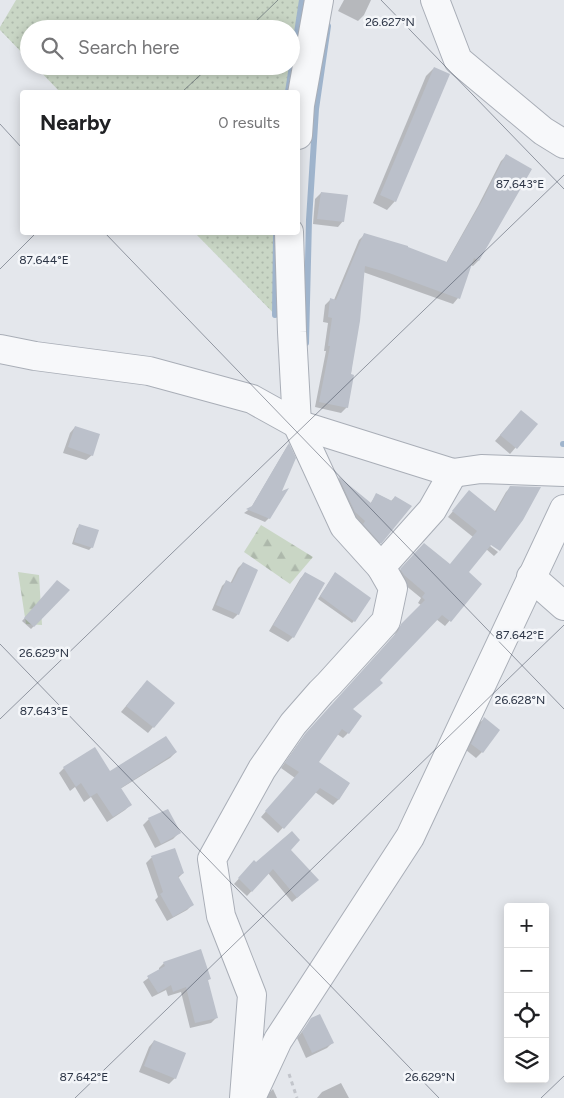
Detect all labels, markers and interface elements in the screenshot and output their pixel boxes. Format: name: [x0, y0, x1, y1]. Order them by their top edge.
text: 26.627°N: [365, 15, 415, 29]
search box: [20, 20, 300, 75]
icon: search: [38, 34, 66, 62]
text: Search here: [78, 36, 180, 59]
text: Nearby: [40, 110, 111, 135]
text: 0 results: [218, 113, 280, 132]
text: 87.643°E: [496, 177, 544, 191]
text: 87.644°E: [19, 253, 69, 267]
text: 87.642°E: [496, 628, 544, 642]
text: 26.629°N: [19, 646, 69, 660]
text: 26.628°N: [495, 693, 545, 707]
text: 87.643°E: [20, 704, 68, 718]
map controls: [504, 903, 549, 1083]
button: +: [504, 903, 549, 948]
button: −: [504, 948, 549, 993]
button: locate: [504, 993, 549, 1038]
button: layers: [504, 1038, 549, 1083]
text: 87.642°E: [60, 1070, 108, 1084]
text: 26.629°N: [405, 1070, 455, 1084]

